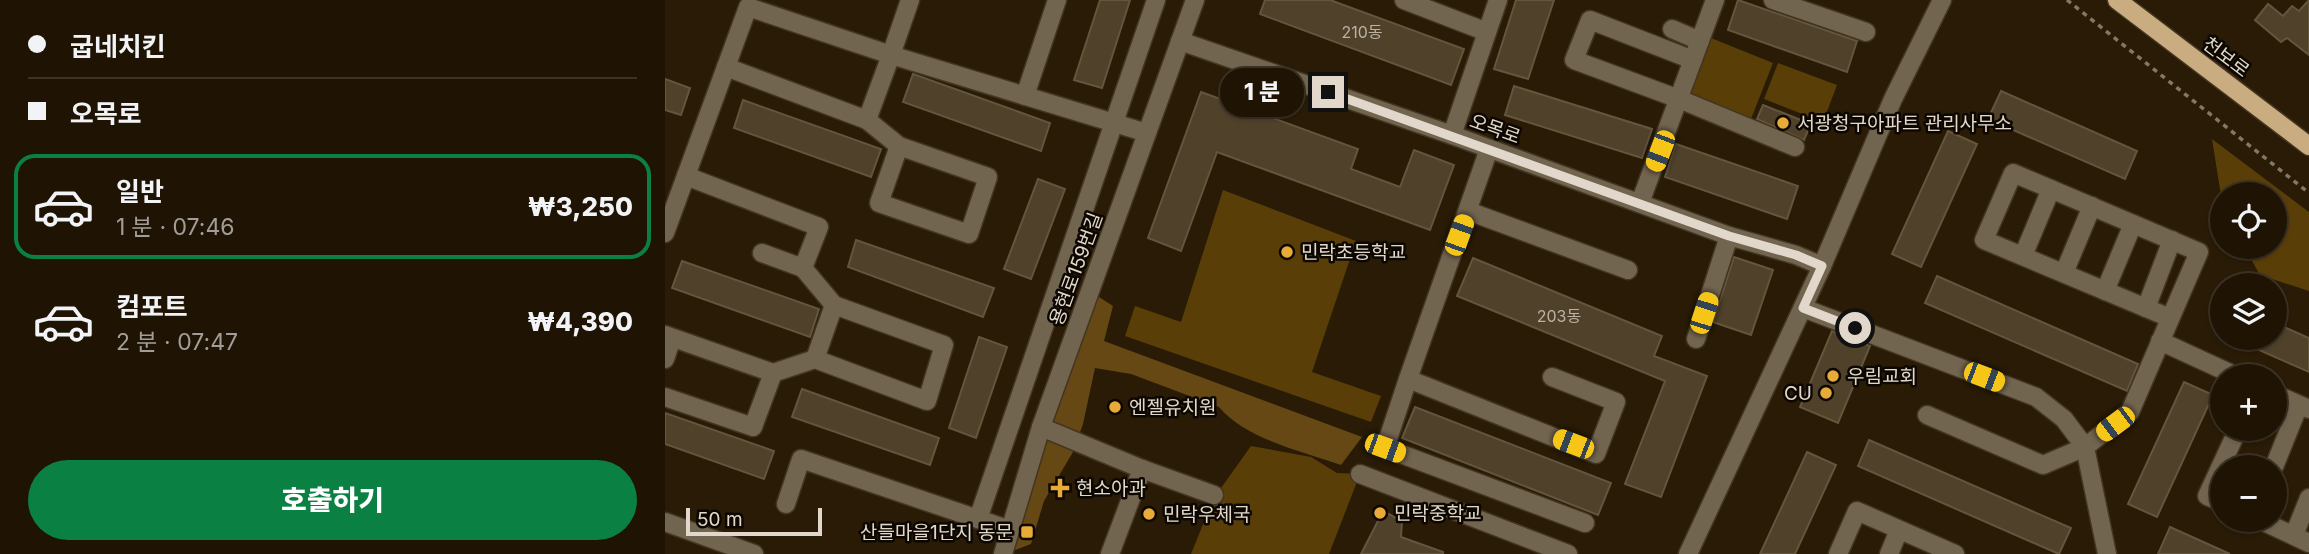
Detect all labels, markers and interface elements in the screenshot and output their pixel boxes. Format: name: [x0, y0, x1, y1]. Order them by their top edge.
house number: 210동: [1341, 22, 1383, 42]
text: 굽네치킨: [70, 31, 166, 62]
street label: 천보로: [2198, 32, 2254, 82]
callout: 1 분: [1219, 68, 1303, 116]
route end: [1312, 76, 1344, 108]
text: 1 분: [1244, 78, 1280, 106]
text: 오목로: [70, 98, 142, 129]
street label: 오목로: [1466, 109, 1524, 149]
place label: 서광청구아파트 관리사무소: [1797, 112, 2012, 135]
marker: 서광청구아파트 관리사무소: [1775, 115, 1791, 131]
car: [1643, 128, 1678, 174]
icon: car: [32, 175, 95, 238]
text: 일반: [116, 176, 164, 207]
map controls: [2210, 182, 2287, 532]
button: locate: [2210, 182, 2287, 259]
text: ₩3,250: [528, 191, 633, 222]
street label: 용현로159번길: [1045, 209, 1107, 329]
car: [1442, 212, 1477, 258]
text: 1 분 · 07:46: [116, 213, 235, 241]
place label: 민락초등학교: [1301, 241, 1406, 264]
marker: 민락초등학교: [1279, 244, 1295, 260]
button: layers: [2210, 273, 2287, 350]
icon: car: [32, 290, 95, 353]
car: [1688, 290, 1721, 336]
text: 컴포트: [116, 291, 188, 322]
text: ₩4,390: [527, 306, 633, 337]
house number: 203동: [1537, 306, 1582, 326]
route start: [1839, 312, 1871, 344]
text: 2 분 · 07:47: [116, 328, 238, 356]
car: [1961, 360, 2008, 394]
button: +: [2210, 364, 2287, 441]
place label: 우림교회: [1847, 365, 1917, 388]
marker: 우림교회: [1825, 368, 1841, 384]
place label: CU: [1784, 382, 1812, 405]
marker: CU: [1818, 385, 1834, 401]
place label: 엔젤유치원: [1129, 396, 1216, 419]
marker: 엔젤유치원: [1107, 399, 1123, 415]
car: [2092, 403, 2139, 445]
car: [1550, 427, 1597, 461]
car: [1362, 431, 1409, 465]
button: −: [2210, 455, 2287, 532]
button: 호출하기: [28, 460, 637, 540]
place label: 현소아과: [1076, 477, 1146, 500]
marker: 현소아과: [1050, 478, 1070, 498]
place label: 민락중학교: [1394, 502, 1481, 525]
place label: 민락우체국: [1163, 503, 1250, 526]
scale bar: [686, 505, 823, 537]
marker: 민락중학교: [1372, 505, 1388, 521]
marker: 민락우체국: [1141, 506, 1157, 522]
text: 50 m: [697, 508, 743, 531]
place label: 산들마을1단지 동문: [860, 521, 1013, 544]
marker: 산들마을1단지 동문: [1019, 524, 1035, 540]

